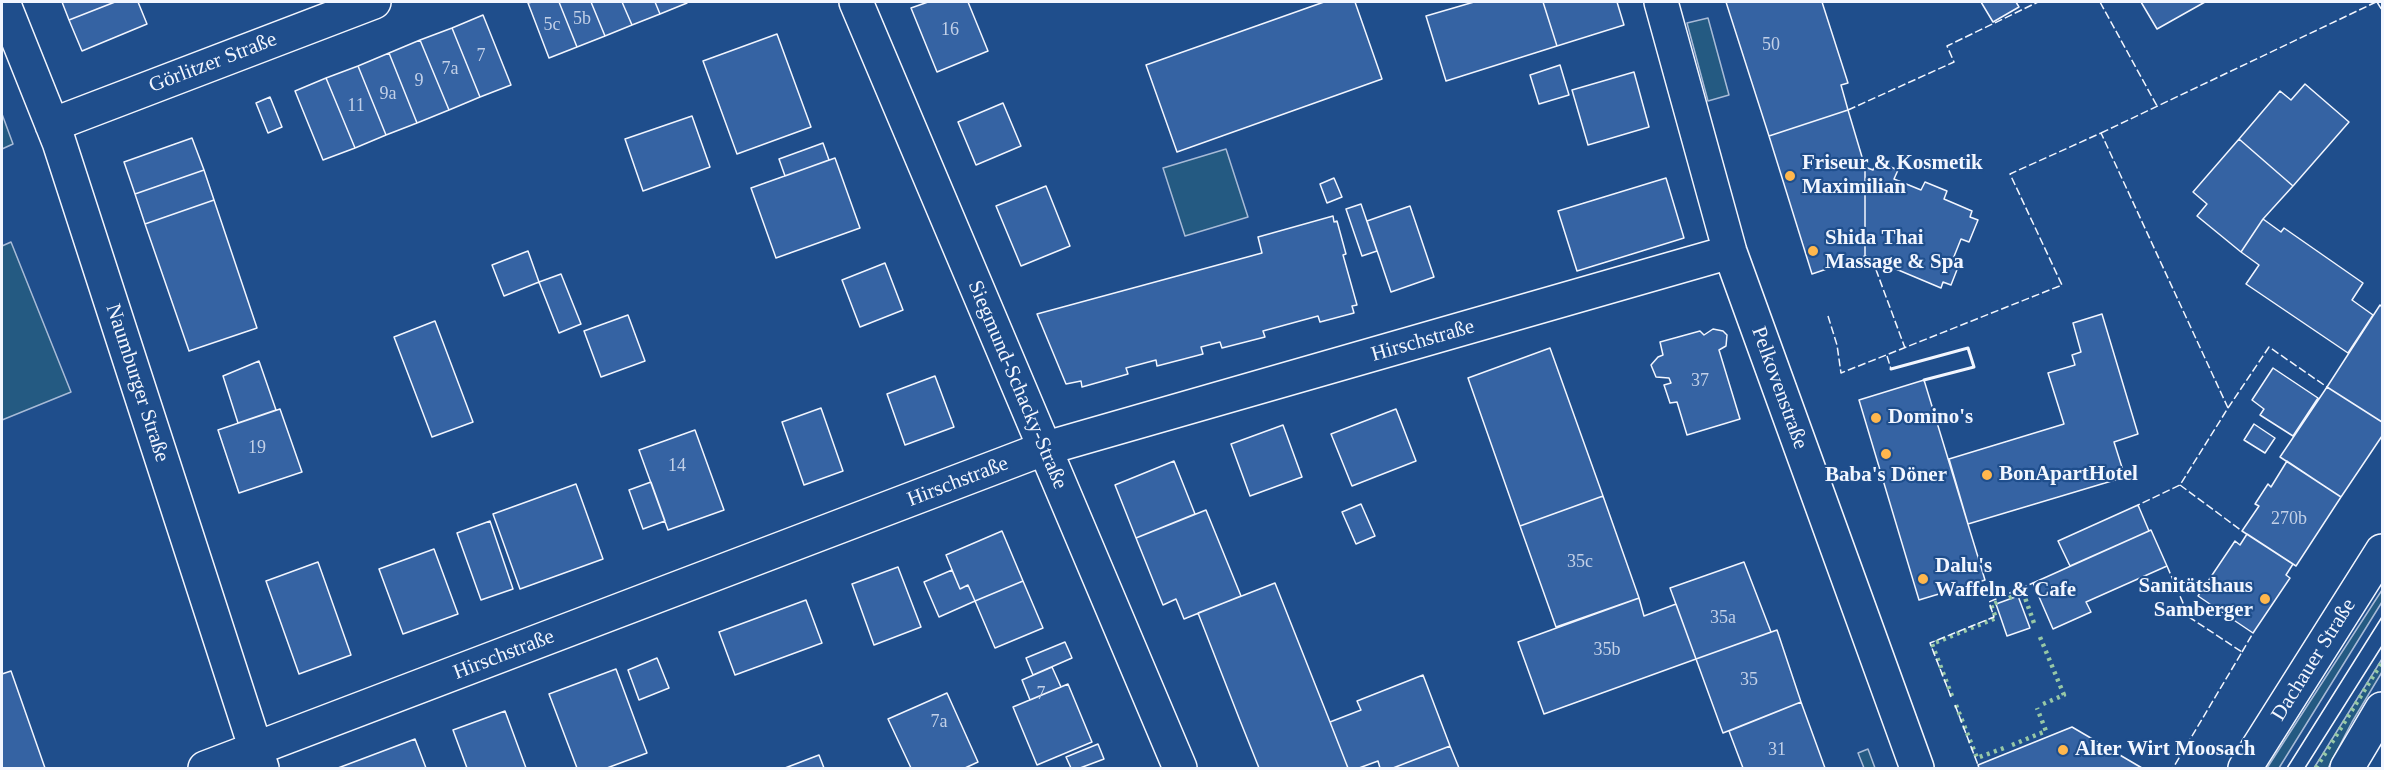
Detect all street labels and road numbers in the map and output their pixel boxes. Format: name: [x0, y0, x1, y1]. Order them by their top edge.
street label: Görlitzer Straße: [146, 27, 280, 99]
street label: Siegmund-Schacky-Straße: [962, 277, 1072, 493]
street label: Naumburger Straße: [100, 301, 174, 465]
street label: Hirschstraße: [1369, 314, 1477, 368]
street label: Pelkovenstraße: [1745, 323, 1813, 453]
street label: Hirschstraße: [904, 451, 1012, 513]
street label: Dachauer Straße: [2266, 594, 2362, 726]
street label: Hirschstraße: [450, 624, 558, 686]

